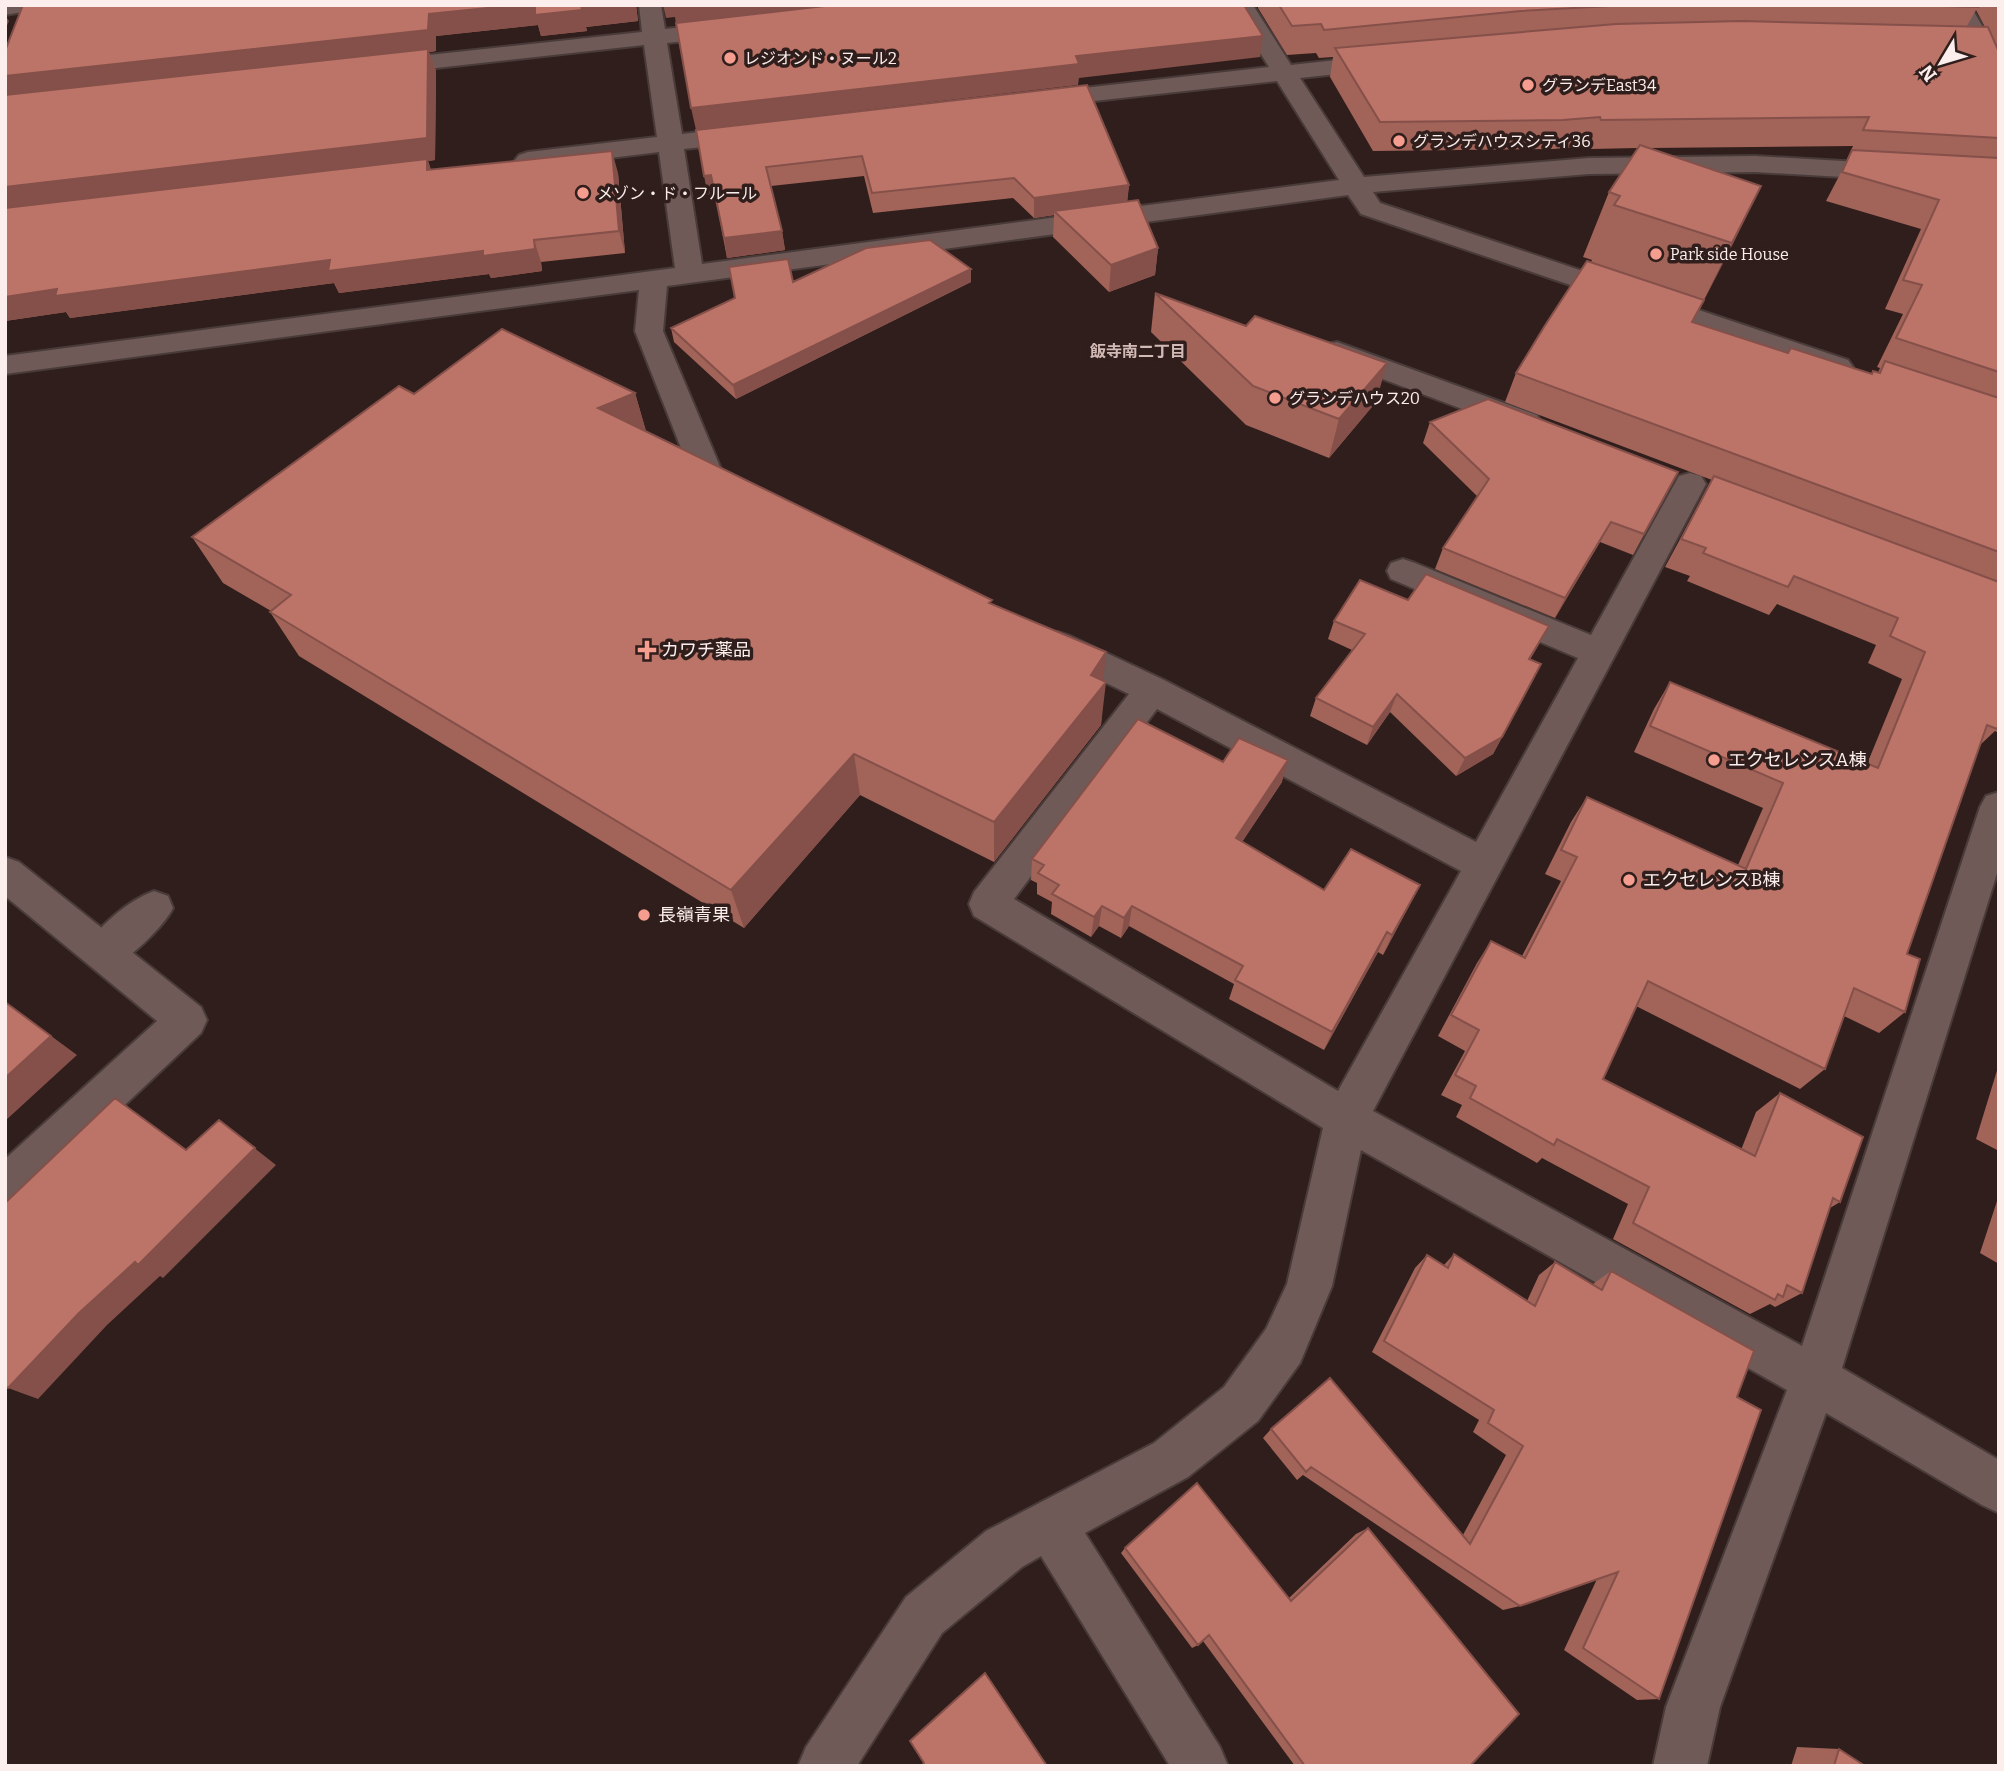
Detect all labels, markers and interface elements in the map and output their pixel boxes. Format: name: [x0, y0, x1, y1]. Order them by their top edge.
north arrow: [1906, 28, 1976, 98]
place label: レジオンド・ヌール2: [744, 49, 897, 68]
marker: レジオンド・ヌール2: [722, 50, 738, 66]
text: N: [1914, 60, 1942, 86]
place label: グランデEast34: [1542, 76, 1657, 95]
marker: グランデEast34: [1520, 77, 1536, 93]
place label: グランデハウスシティ36: [1413, 132, 1591, 151]
marker: グランデハウスシティ36: [1391, 133, 1407, 149]
place label: メゾン・ド・フルール: [597, 184, 757, 203]
marker: メゾン・ド・フルール: [575, 185, 591, 201]
place label: Park side House: [1670, 245, 1789, 264]
marker: Park side House: [1648, 246, 1664, 262]
district label: 飯寺南二丁目: [1089, 342, 1186, 361]
place label: グランデハウス20: [1289, 389, 1420, 408]
marker: グランデハウス20: [1267, 390, 1283, 406]
place label: カワチ薬品: [661, 639, 751, 661]
marker: カワチ薬品: [639, 642, 655, 658]
place label: エクセレンスA棟: [1728, 749, 1866, 771]
marker: エクセレンスA棟: [1706, 752, 1722, 768]
place label: エクセレンスB棟: [1643, 869, 1780, 891]
marker: エクセレンスB棟: [1621, 872, 1637, 888]
place label: 長嶺青果: [658, 904, 730, 926]
marker: 長嶺青果: [636, 907, 652, 923]

